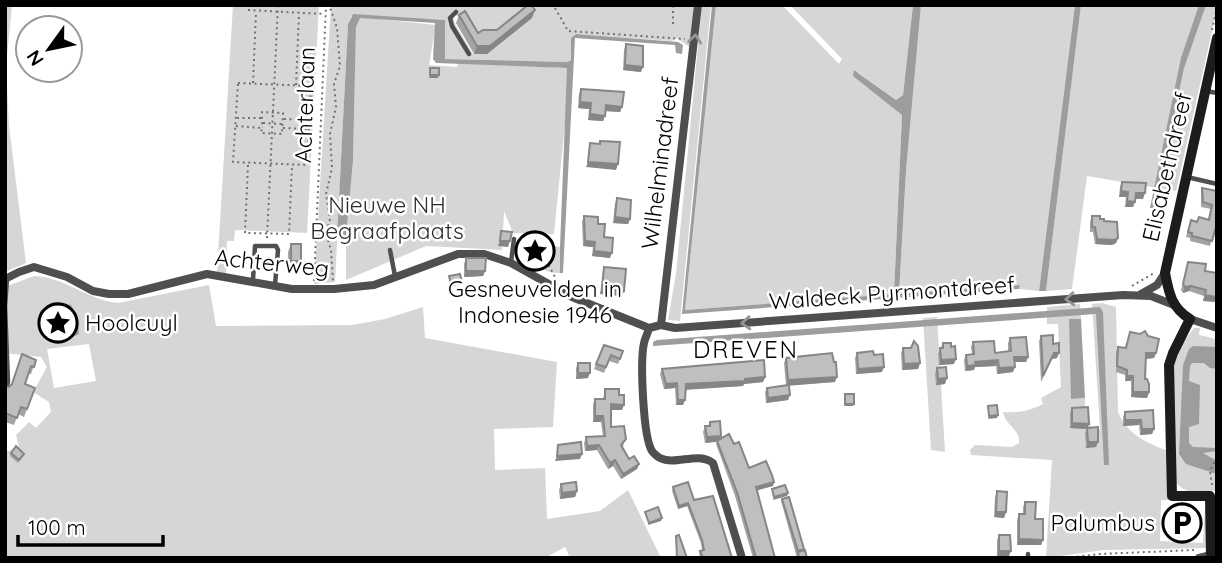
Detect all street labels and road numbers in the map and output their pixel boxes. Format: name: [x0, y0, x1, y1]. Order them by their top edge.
street label: Achterlaan: [288, 46, 321, 164]
street label: Wilhelminadreef: [635, 75, 684, 251]
street label: Elisabethdreef: [1135, 89, 1198, 244]
street label: Achterweg: [213, 242, 331, 283]
street label: Waldeck Pyrmontdreef: [768, 269, 1016, 316]

